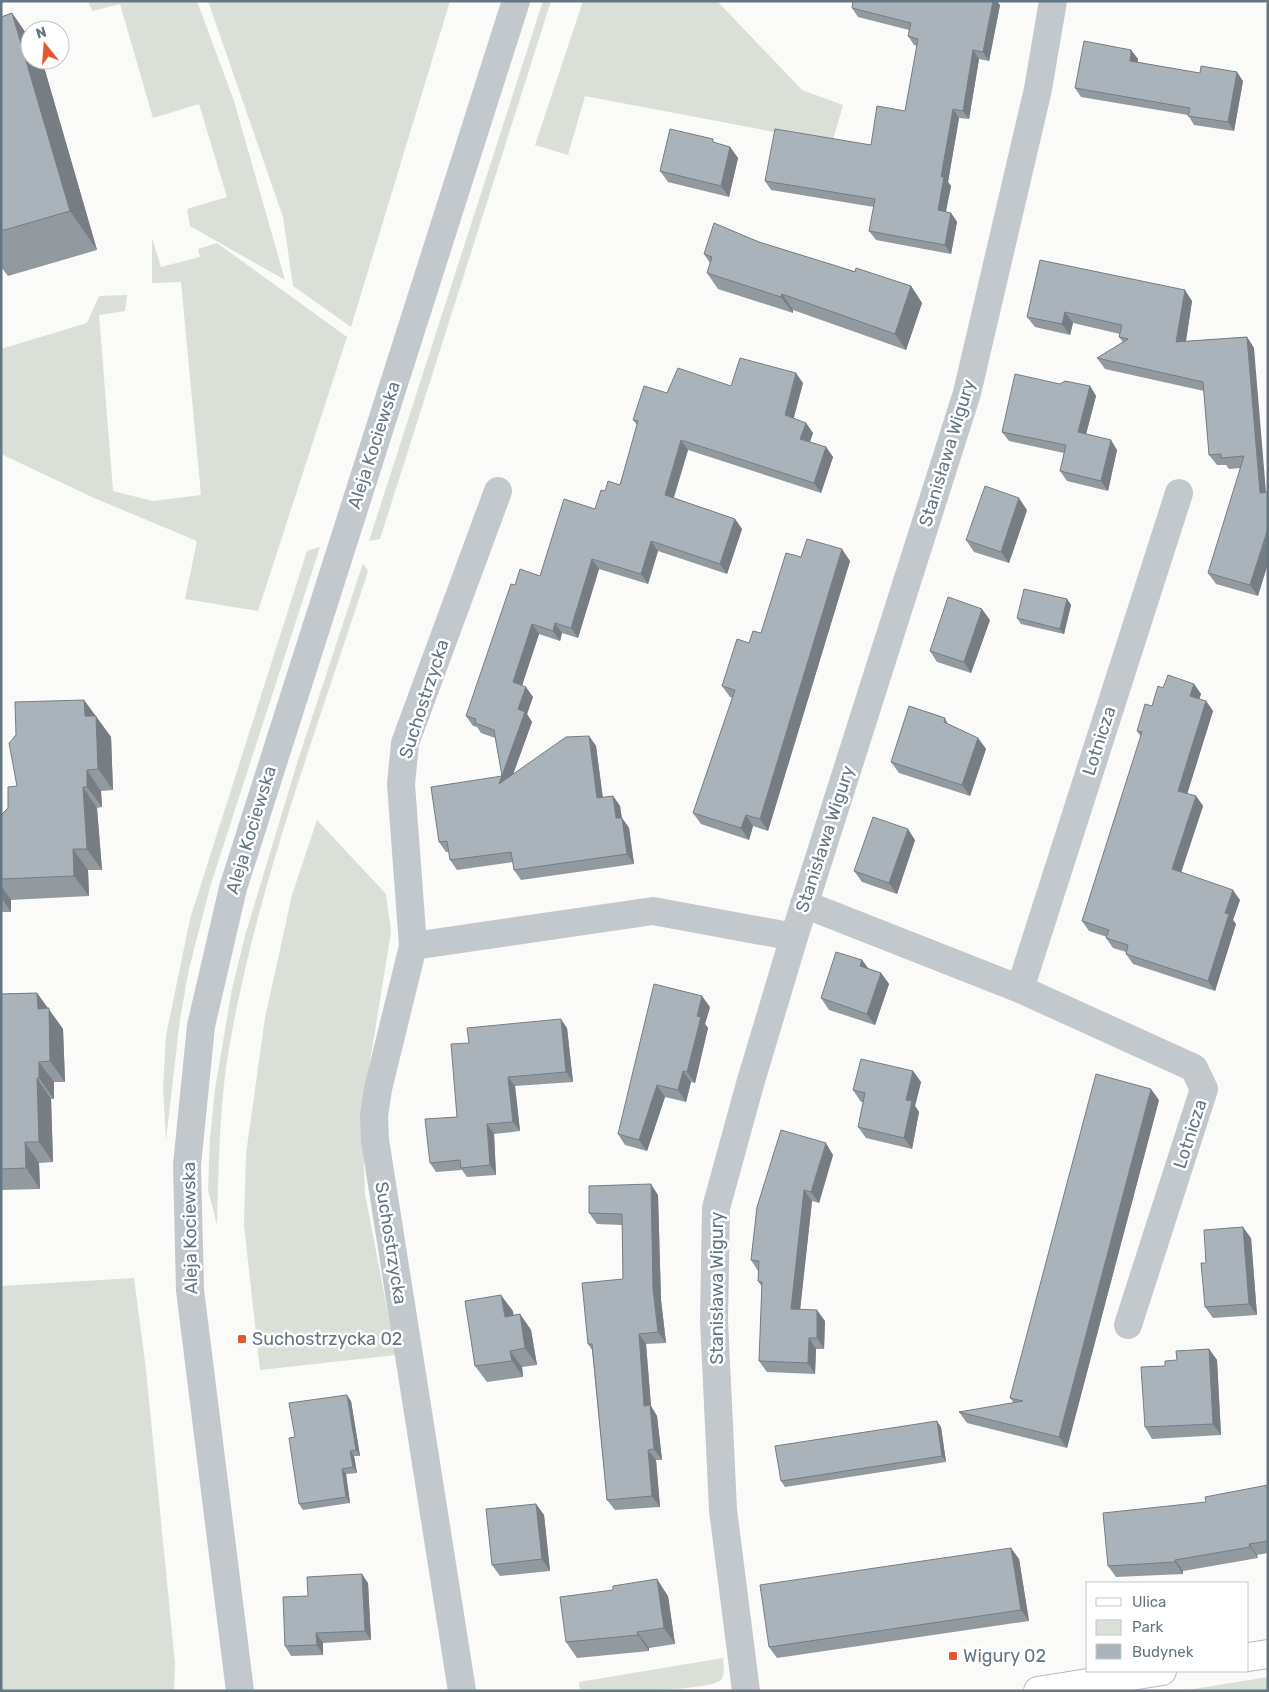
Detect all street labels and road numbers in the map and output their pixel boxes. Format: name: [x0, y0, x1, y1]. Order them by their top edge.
street label: Stanisława Wigury: [914, 377, 980, 529]
street label: Aleja Kociewska: [343, 379, 405, 511]
street label: Suchostrzycka: [394, 637, 454, 761]
street label: Lotnicza: [1077, 704, 1121, 778]
street label: Aleja Kociewska: [221, 763, 281, 897]
street label: Stanisława Wigury: [791, 763, 859, 915]
street label: Lotnicza: [1168, 1097, 1212, 1171]
street label: Aleja Kociewska: [178, 1162, 202, 1294]
street label: Suchostrzycka: [370, 1180, 412, 1306]
street label: Stanisława Wigury: [706, 1212, 728, 1364]

